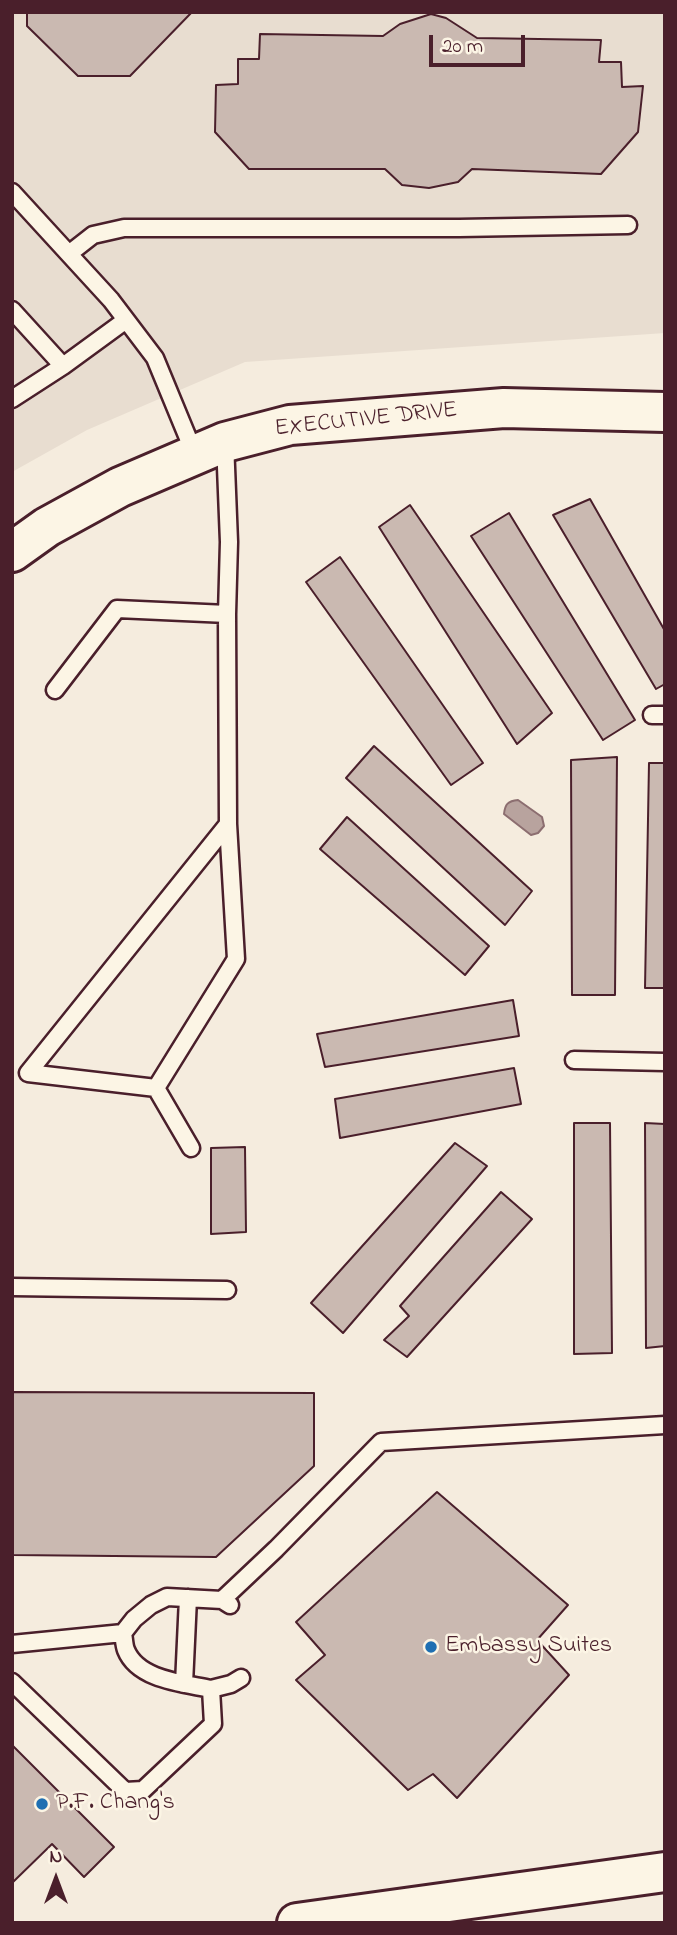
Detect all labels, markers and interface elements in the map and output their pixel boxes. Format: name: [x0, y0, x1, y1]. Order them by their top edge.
scale bar: [432, 21, 528, 65]
text: 20 m: [442, 32, 483, 62]
street label: EXECUTIVE DRIVE: [273, 397, 459, 445]
place label: Embassy Suites: [445, 1633, 612, 1661]
marker: Embassy Suites: [423, 1639, 439, 1655]
place label: P.F. Chang's: [56, 1790, 175, 1818]
marker: P.F. Chang's: [34, 1796, 50, 1812]
north arrow: [21, 1844, 91, 1914]
text: N: [50, 1844, 62, 1871]

